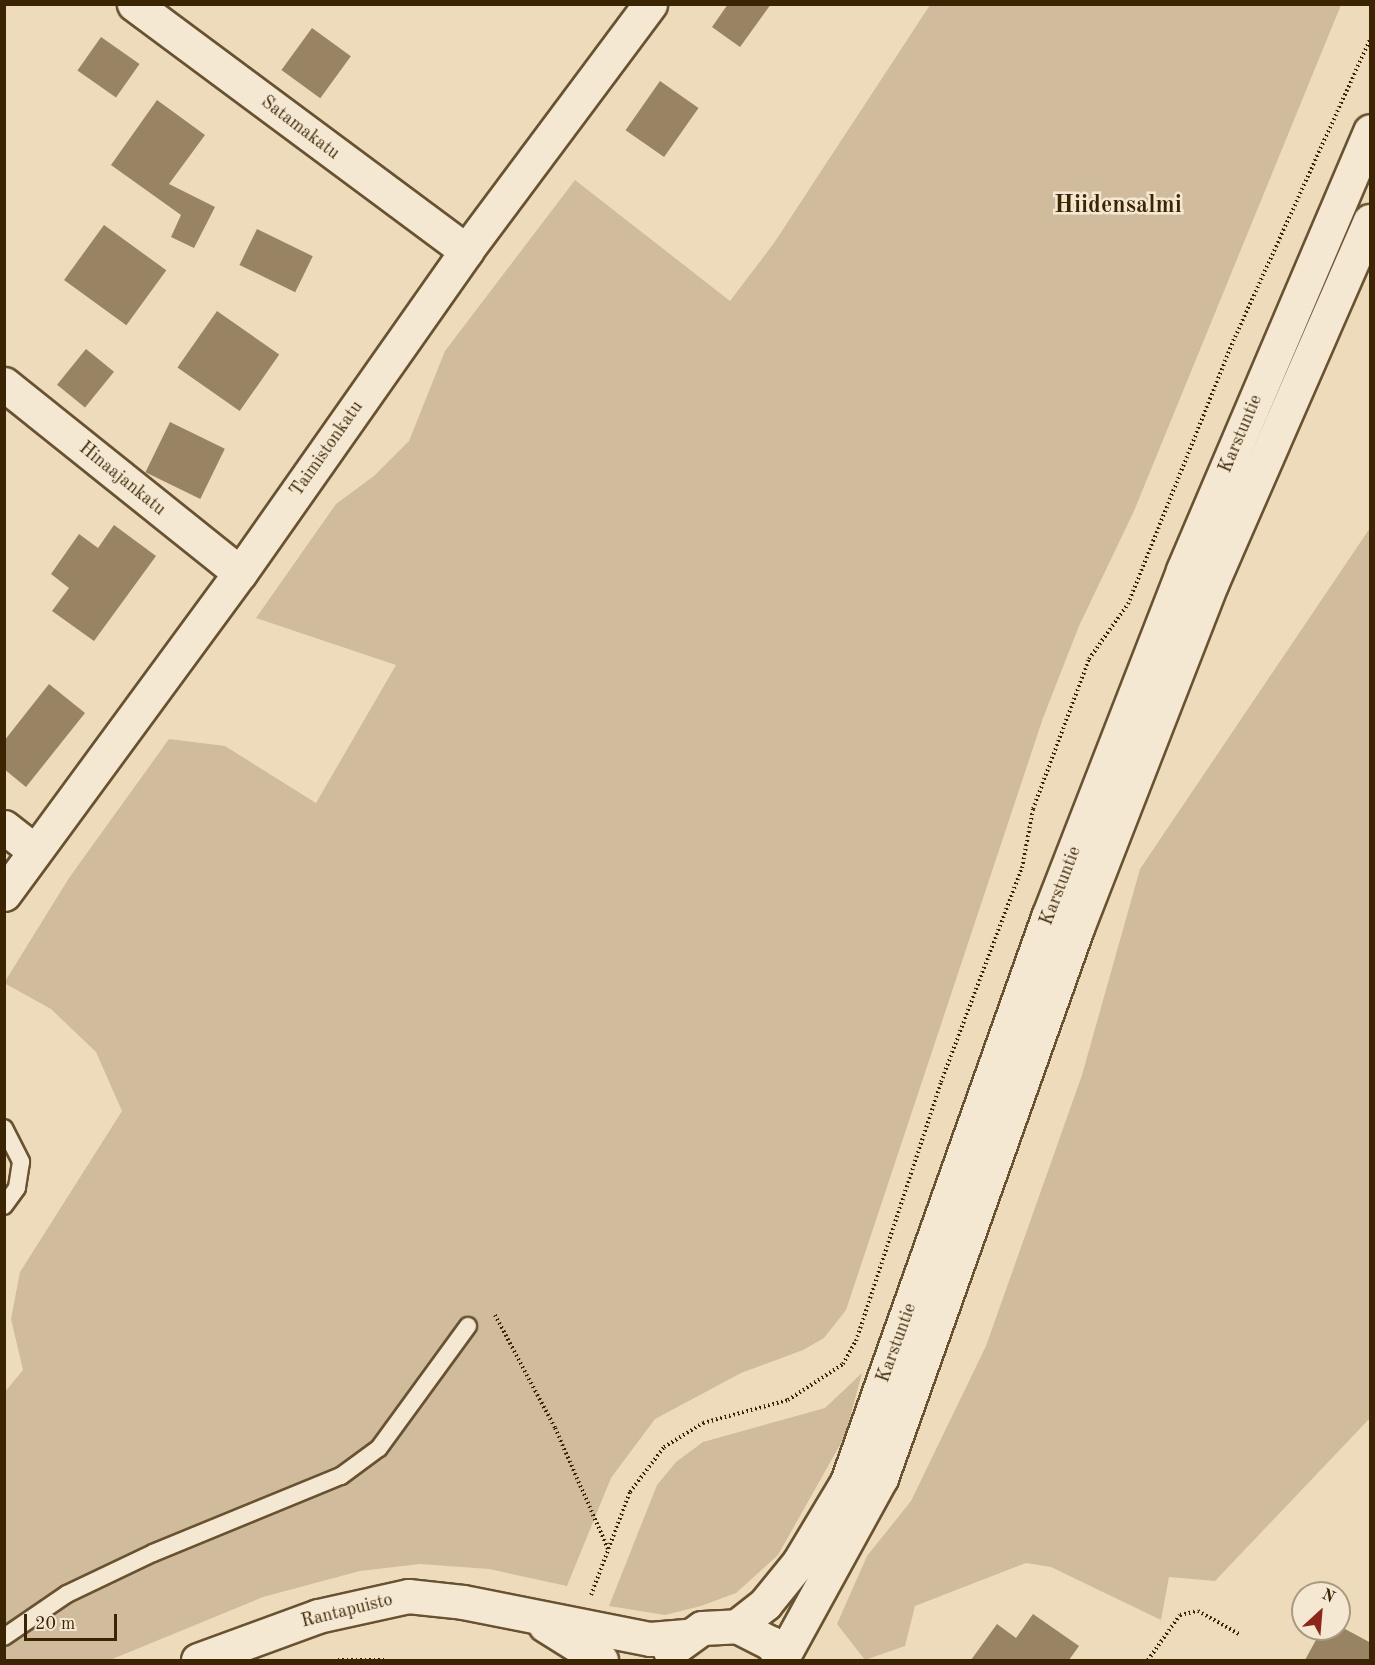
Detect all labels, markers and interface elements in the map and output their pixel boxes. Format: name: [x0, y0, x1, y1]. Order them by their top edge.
street label: Satamakatu: [257, 92, 343, 164]
district label: Hiidensalmi: [1054, 193, 1182, 221]
street label: Karstuntie: [1215, 392, 1267, 476]
street label: Taimistonkatu: [286, 397, 368, 501]
street label: Hinaajankatu: [74, 438, 170, 520]
street label: Karstuntie: [1036, 843, 1086, 929]
street label: Karstuntie: [873, 1300, 921, 1386]
north arrow: [1291, 1581, 1351, 1641]
text: N: [1319, 1587, 1337, 1606]
street label: Rantapuisto: [299, 1589, 395, 1633]
scale bar: [27, 1602, 120, 1640]
text: 20 m: [35, 1615, 75, 1633]

